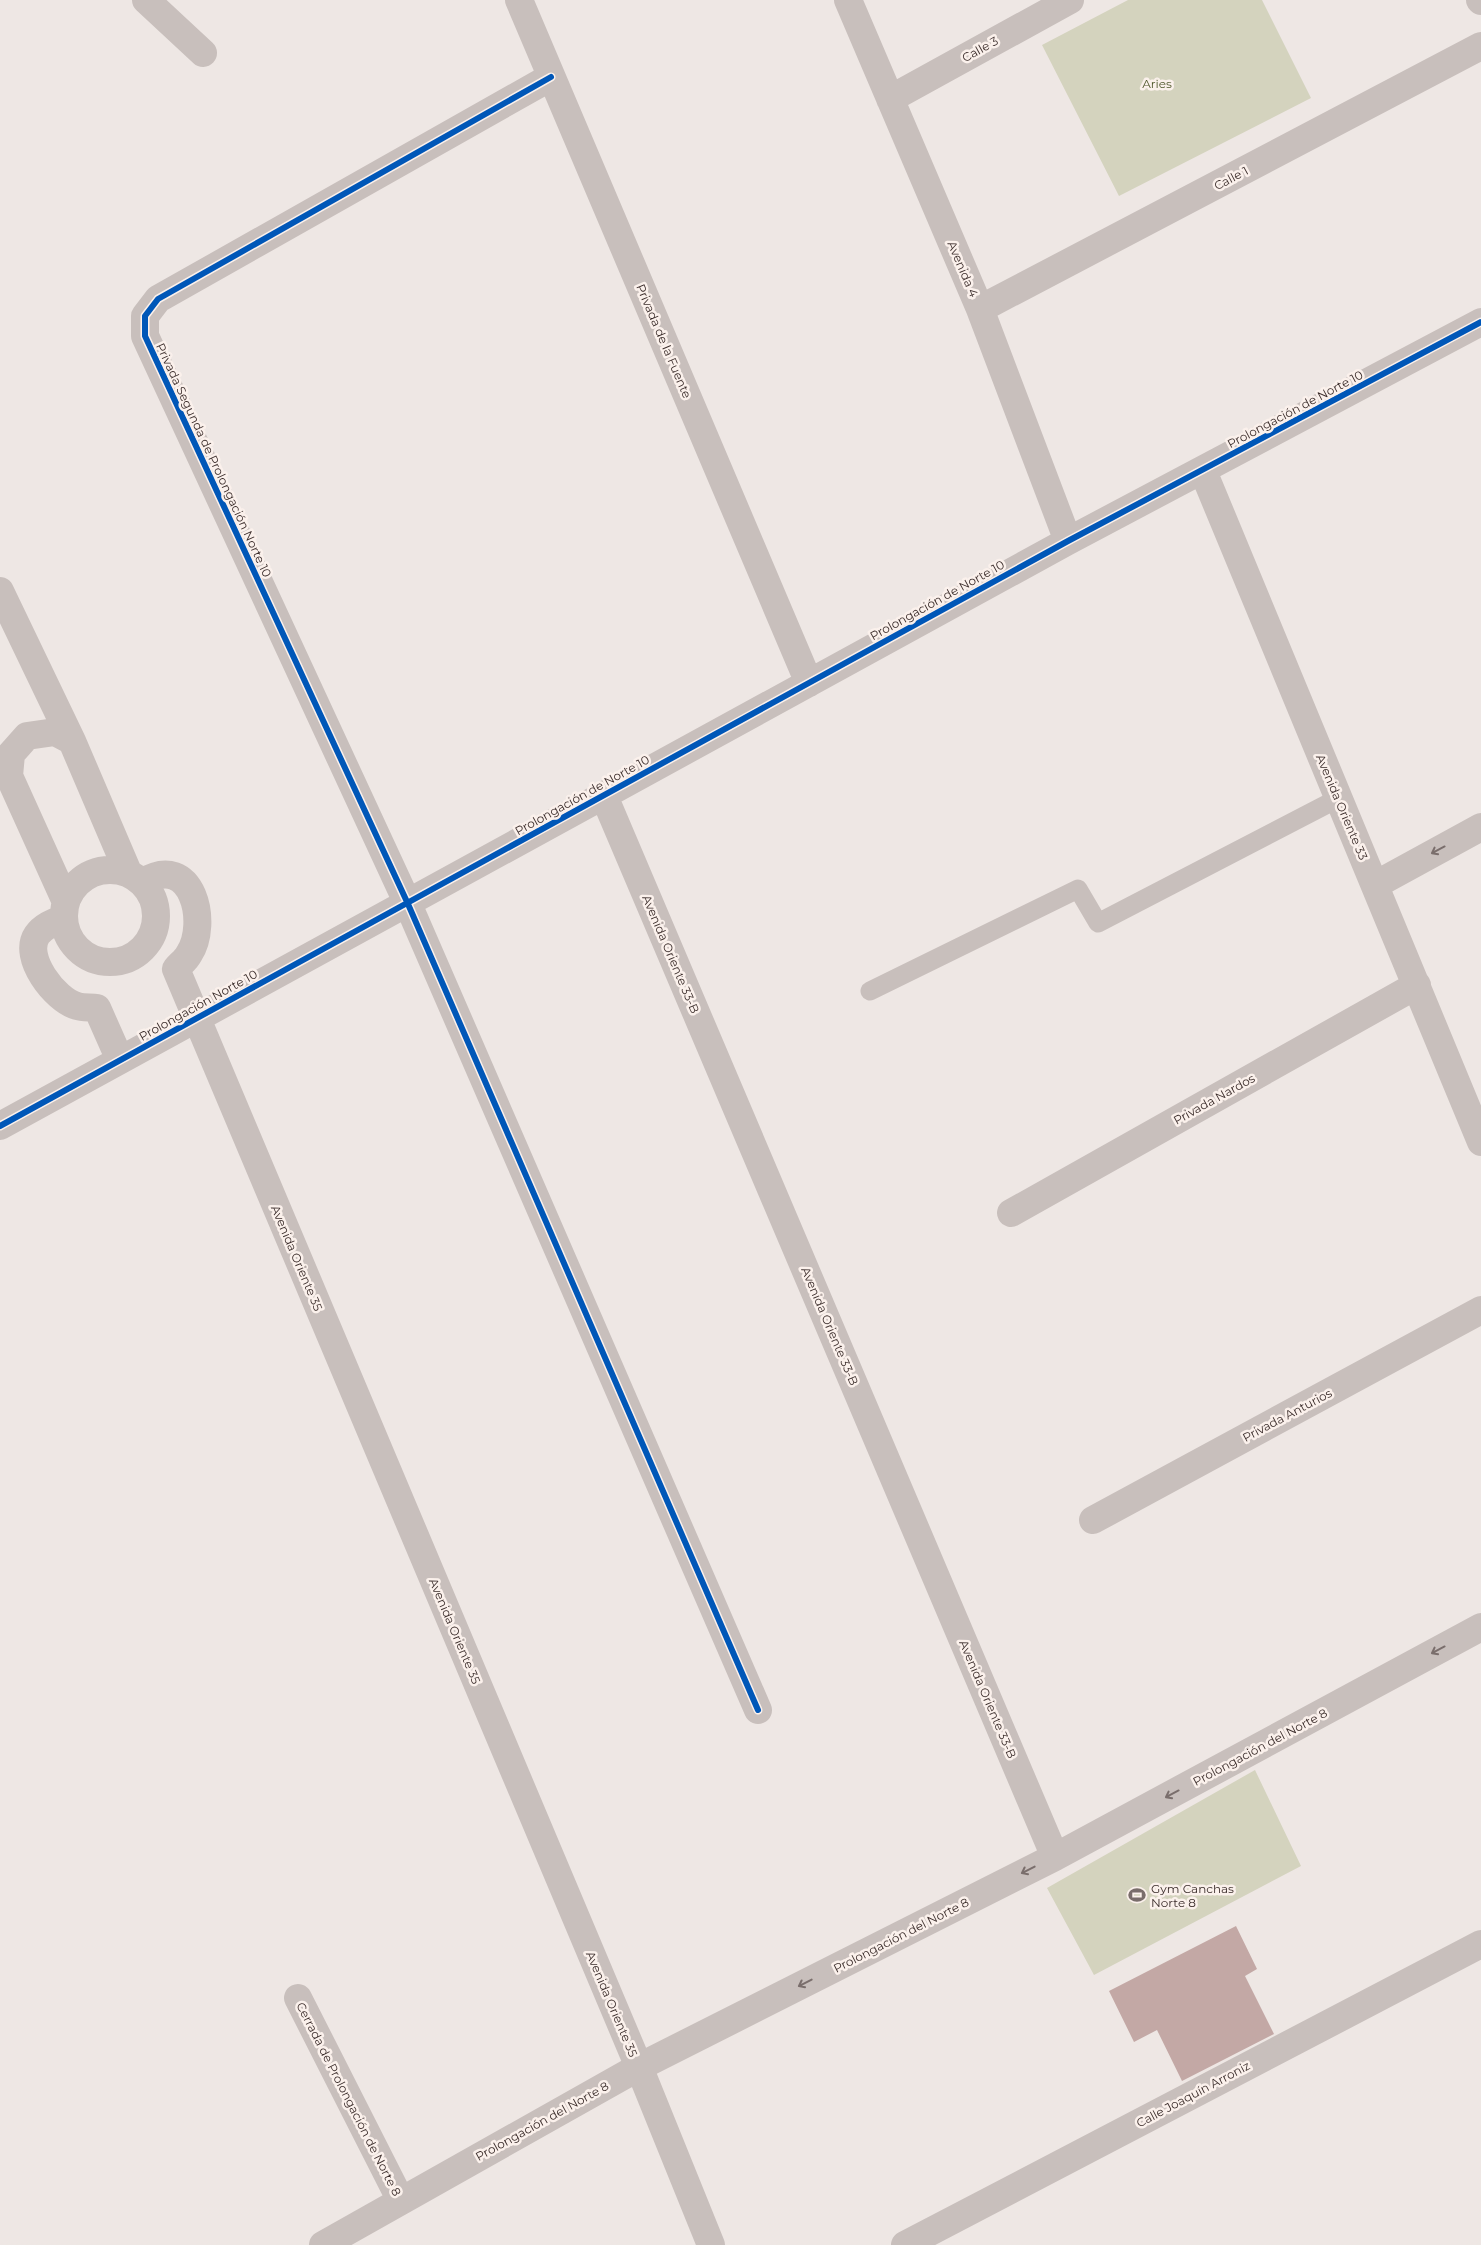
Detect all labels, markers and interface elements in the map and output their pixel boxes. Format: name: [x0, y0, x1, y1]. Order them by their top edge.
street label: Calle 3: [959, 33, 1001, 65]
park label: Aries: [1142, 76, 1172, 91]
street label: Calle 1: [1211, 163, 1251, 193]
street label: Avenida 4: [944, 239, 982, 299]
street label: Privada de la Fuente: [633, 282, 695, 400]
street label: Privada Segunda de Prolongación Norte 10: [153, 340, 275, 580]
street label: Prolongación de Norte 10: [1225, 367, 1365, 451]
street label: Prolongación de Norte 10: [867, 557, 1007, 643]
street label: Prolongación de Norte 10: [512, 752, 652, 838]
street label: Avenida Oriente 33: [1313, 752, 1371, 862]
one-way arrow: [1431, 846, 1446, 856]
street label: Avenida Oriente 33-B: [639, 893, 703, 1015]
street label: Prolongación Norte 10: [136, 966, 260, 1044]
street label: Privada Nardos: [1171, 1070, 1258, 1128]
street label: Avenida Oriente 35: [268, 1203, 326, 1313]
street label: Avenida Oriente 33-B: [798, 1265, 862, 1387]
street label: Privada Anturios: [1240, 1385, 1334, 1445]
street label: Avenida Oriente 35: [426, 1576, 484, 1686]
street label: Avenida Oriente 33-B: [956, 1638, 1020, 1760]
one-way arrow: [1431, 1646, 1446, 1656]
street label: Prolongación del Norte 8: [1190, 1705, 1330, 1789]
one-way arrow: [1165, 1790, 1180, 1799]
one-way arrow: [1021, 1865, 1036, 1875]
place label: Gym Canchas Norte 8: [1151, 1881, 1234, 1910]
sports icon: Gym Canchas Norte 8: [1127, 1885, 1147, 1905]
street label: Prolongación del Norte 8: [831, 1894, 972, 1976]
street label: Avenida Oriente 35: [583, 1949, 641, 2059]
one-way arrow: [798, 1979, 813, 1988]
street label: Cerrada de Prolongación de Norte 8: [293, 2000, 405, 2199]
street label: Calle Joaquín Arroniz: [1134, 2058, 1252, 2130]
street label: Prolongación del Norte 8: [473, 2078, 612, 2164]

